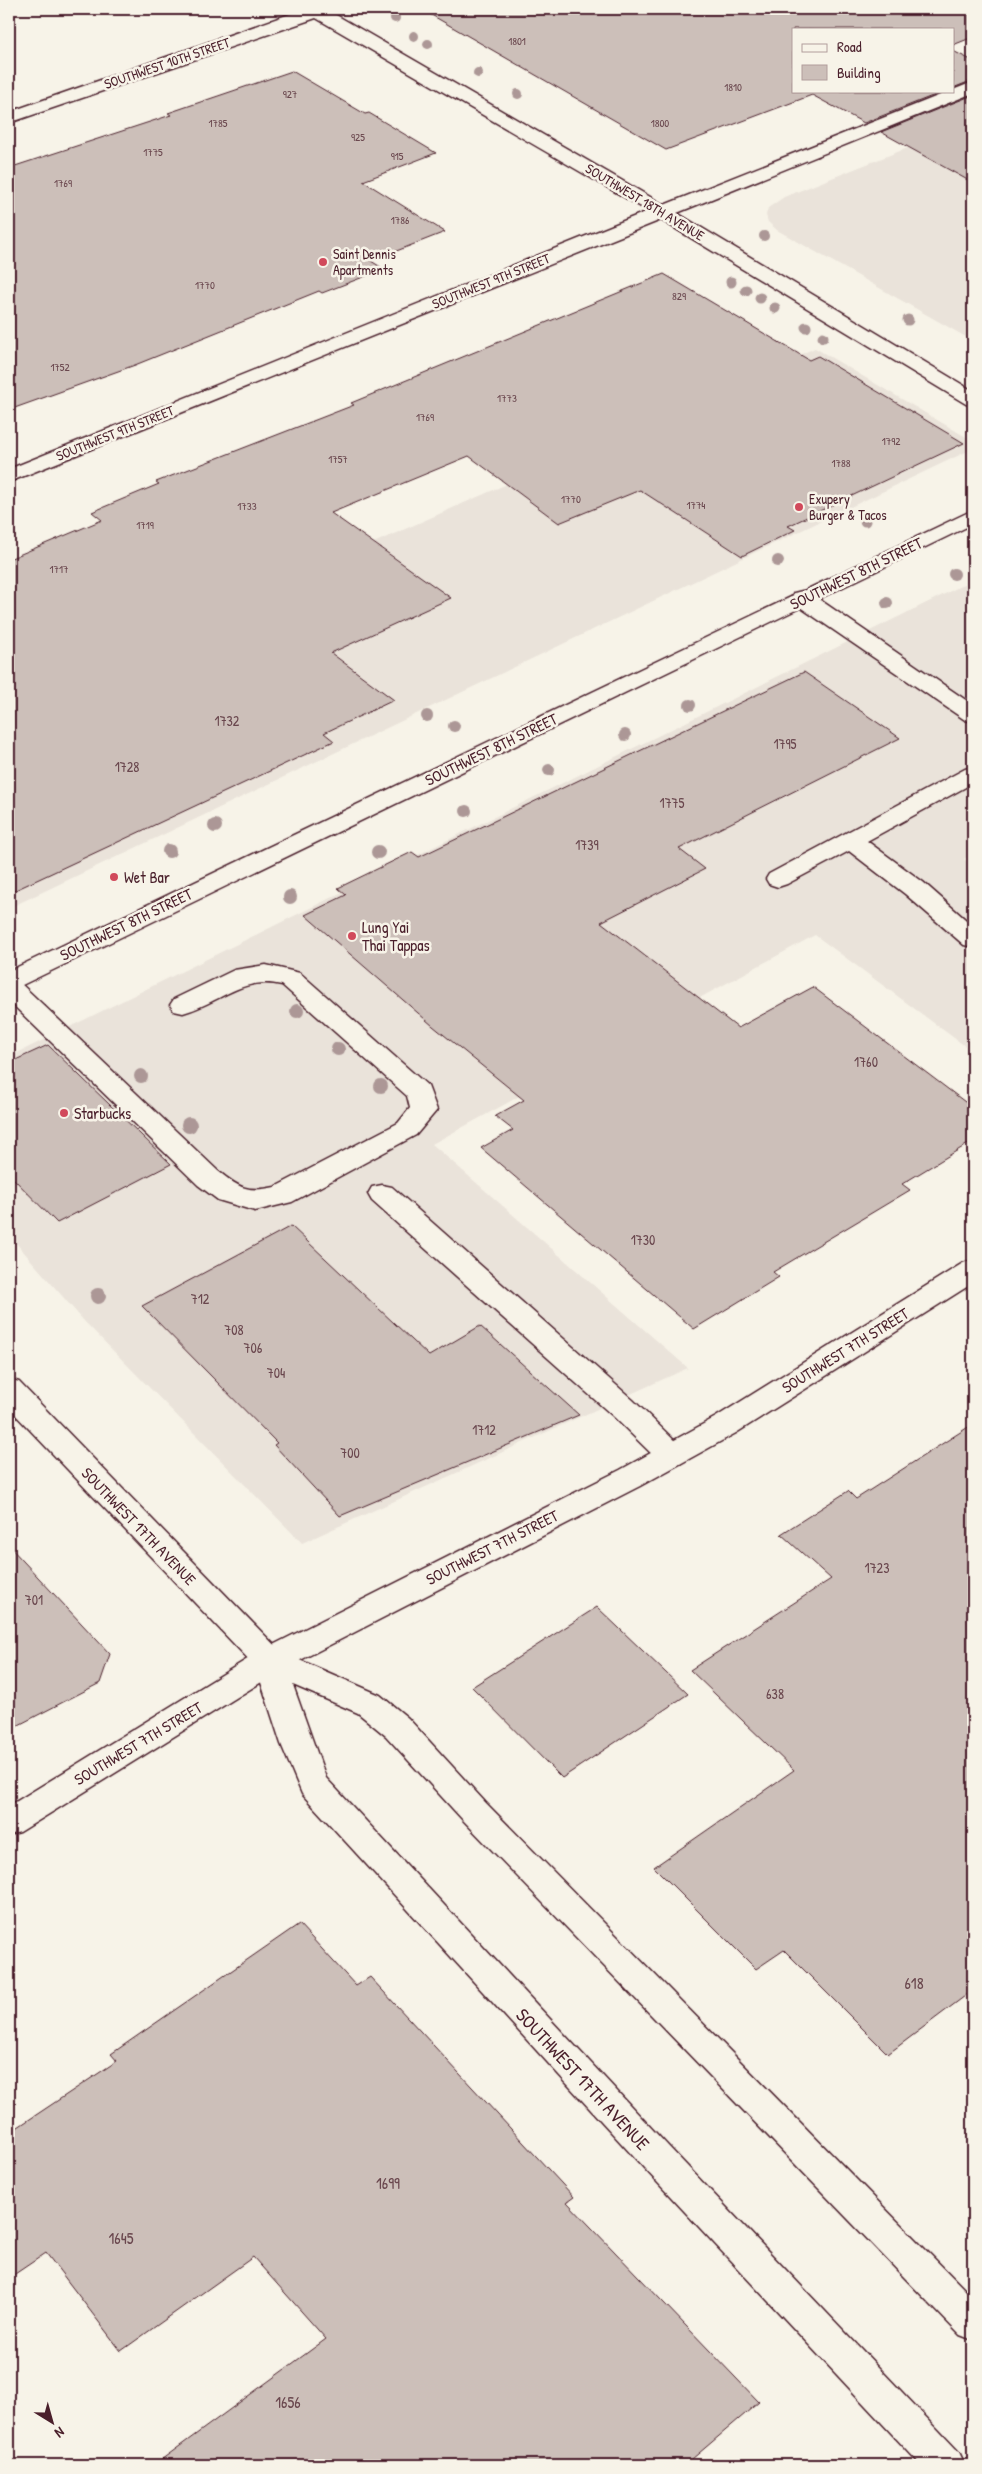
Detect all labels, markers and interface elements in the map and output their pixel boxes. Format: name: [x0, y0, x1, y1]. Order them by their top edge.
legend: [792, 28, 954, 92]
street label: SOUTHWEST 10TH STREET: [101, 32, 233, 93]
house number: 1801: [508, 34, 526, 48]
text: Road: [837, 36, 862, 57]
text: Building: [837, 62, 881, 83]
house number: 1810: [724, 80, 742, 94]
house number: 927: [283, 87, 297, 101]
house number: 1785: [209, 116, 228, 130]
house number: 1800: [651, 116, 669, 130]
house number: 925: [351, 130, 365, 144]
house number: 1775: [143, 145, 163, 159]
house number: 915: [391, 149, 404, 163]
street label: SOUTHWEST 18TH AVENUE: [582, 158, 708, 245]
house number: 1769: [54, 176, 72, 190]
house number: 1786: [391, 213, 410, 227]
place label: Saint Dennis Apartments: [333, 244, 396, 280]
street label: SOUTHWEST 9TH STREET: [429, 248, 553, 313]
marker: Saint Dennis Apartments: [317, 256, 329, 268]
house number: 1770: [195, 278, 215, 292]
house number: 829: [672, 289, 686, 303]
house number: 1752: [50, 360, 70, 374]
house number: 1773: [497, 391, 517, 405]
street label: SOUTHWEST 9TH STREET: [53, 400, 177, 465]
house number: 1769: [416, 410, 434, 424]
house number: 1792: [882, 434, 900, 448]
house number: 1757: [328, 452, 348, 466]
house number: 1788: [832, 456, 851, 470]
place label: Exupery Burger & Tacos: [809, 489, 887, 525]
house number: 1770: [561, 492, 581, 506]
house number: 1774: [686, 498, 706, 512]
house number: 1733: [237, 499, 257, 513]
marker: Exupery Burger & Tacos: [793, 501, 805, 513]
house number: 1719: [136, 518, 154, 532]
street label: SOUTHWEST 8TH STREET: [786, 531, 926, 615]
house number: 1717: [50, 562, 68, 576]
street label: SOUTHWEST 8TH STREET: [421, 707, 561, 791]
house number: 1732: [215, 711, 240, 730]
house number: 1795: [773, 734, 797, 753]
house number: 1728: [115, 757, 139, 776]
house number: 1775: [660, 793, 685, 812]
house number: 1739: [575, 835, 599, 854]
place label: Wet Bar: [124, 866, 170, 888]
marker: Wet Bar: [108, 871, 120, 883]
street label: SOUTHWEST 8TH STREET: [56, 882, 196, 966]
place label: Lung Yai Thai Tappas: [362, 916, 430, 956]
marker: Lung Yai Thai Tappas: [346, 930, 358, 942]
house number: 1760: [854, 1052, 878, 1071]
place label: Starbucks: [74, 1102, 131, 1124]
marker: Starbucks: [58, 1107, 70, 1119]
house number: 1730: [631, 1230, 655, 1249]
house number: 712: [191, 1289, 210, 1308]
street label: SOUTHWEST 7TH STREET: [777, 1302, 913, 1398]
house number: 708: [224, 1320, 244, 1339]
house number: 706: [244, 1338, 263, 1357]
house number: 704: [267, 1363, 285, 1382]
house number: 1712: [472, 1420, 496, 1439]
house number: 700: [340, 1443, 360, 1462]
street label: SOUTHWEST 17TH AVENUE: [77, 1462, 201, 1590]
street label: SOUTHWEST 7TH STREET: [422, 1504, 562, 1590]
house number: 1723: [865, 1558, 889, 1577]
house number: 701: [25, 1590, 43, 1609]
house number: 638: [766, 1684, 784, 1703]
street label: SOUTHWEST 7TH STREET: [70, 1696, 207, 1790]
house number: 618: [904, 1972, 924, 1994]
street label: SOUTHWEST 17TH AVENUE: [510, 2002, 656, 2156]
house number: 1699: [376, 2172, 400, 2194]
house number: 1645: [109, 2227, 134, 2249]
house number: 1656: [275, 2391, 301, 2413]
north arrow: [28, 2396, 78, 2446]
text: N: [51, 2423, 69, 2443]

